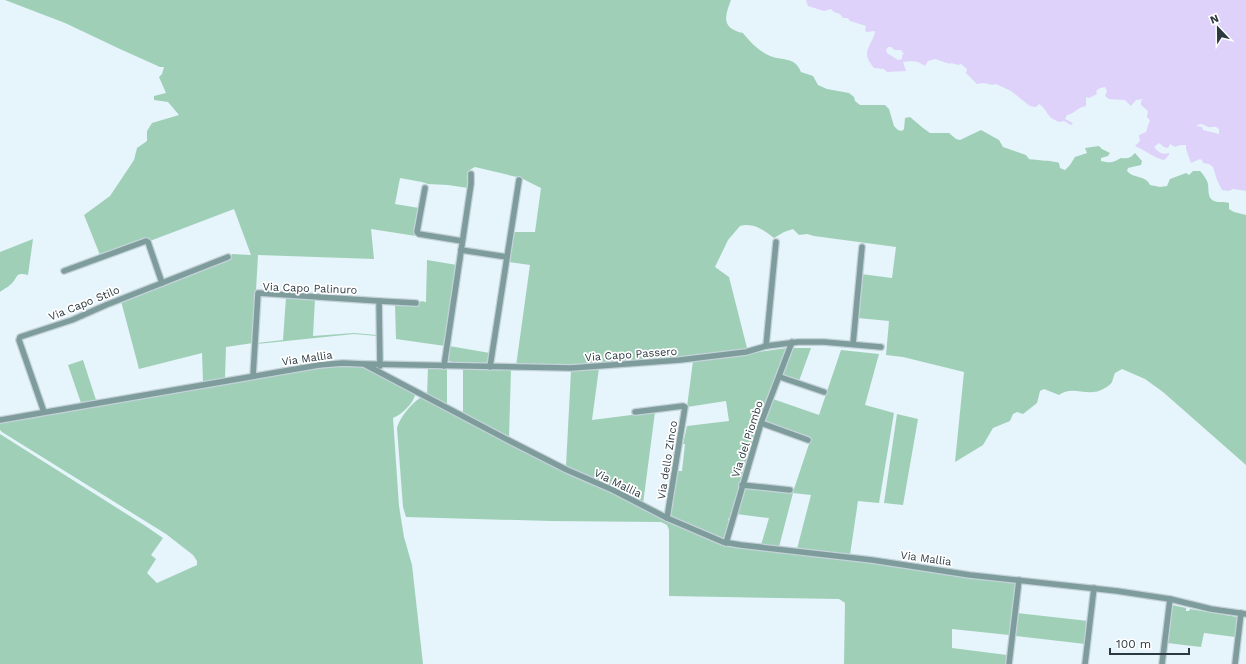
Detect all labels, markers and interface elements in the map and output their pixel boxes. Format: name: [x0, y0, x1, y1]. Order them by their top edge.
north arrow: [1198, 8, 1238, 48]
text: N: [1208, 12, 1221, 27]
street label: Via Capo Palinuro: [263, 280, 357, 297]
street label: Via Capo Stilo: [47, 283, 122, 324]
street label: Via Capo Passero: [584, 345, 678, 364]
street label: Via Mallia: [281, 348, 333, 368]
street label: Via del Piombo: [729, 399, 766, 479]
street label: Via dello Zinco: [655, 420, 680, 500]
street label: Via Mallia: [592, 466, 644, 501]
street label: Via Mallia: [900, 548, 952, 568]
scale bar: [1110, 630, 1189, 656]
text: 100 m: [1116, 637, 1151, 651]

